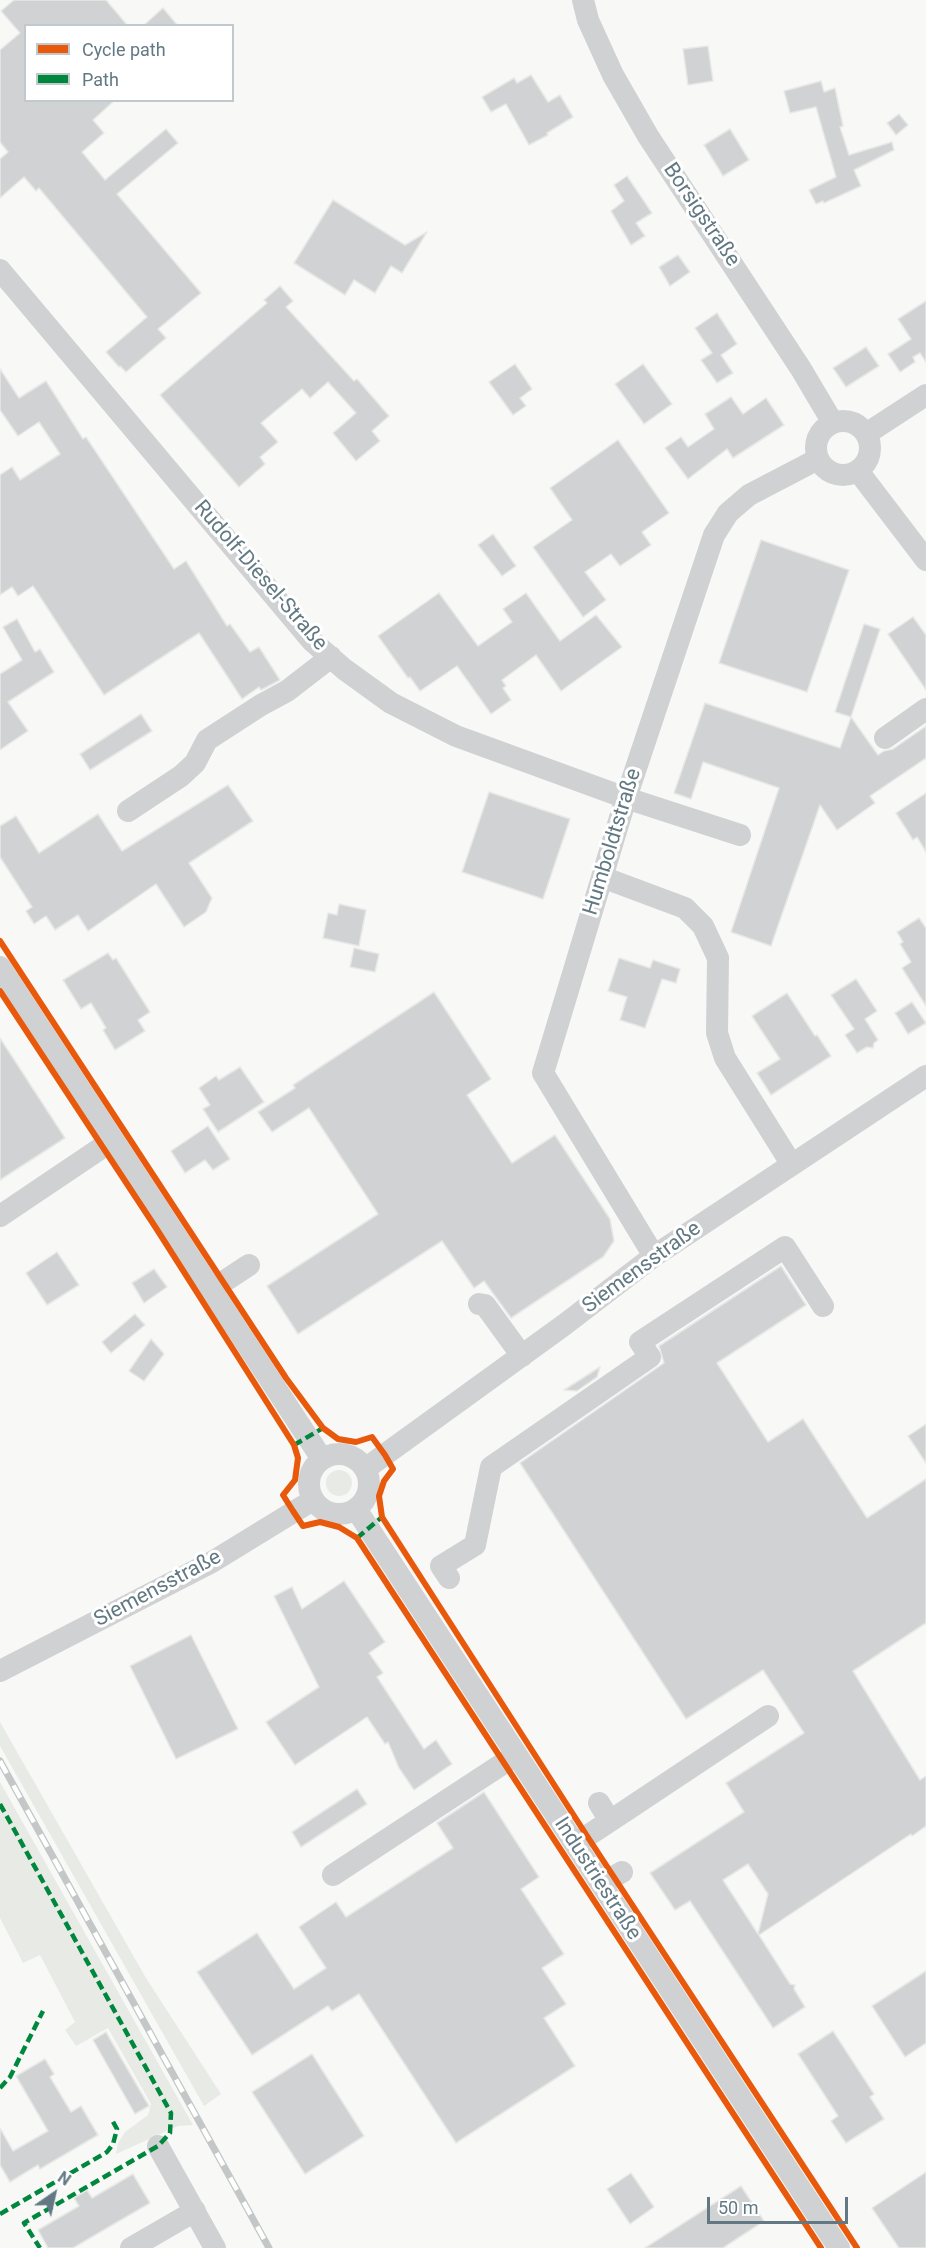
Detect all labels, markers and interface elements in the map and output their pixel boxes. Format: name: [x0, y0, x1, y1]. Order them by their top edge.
legend: [24, 24, 234, 102]
text: Cycle path: [82, 39, 166, 60]
text: Path: [82, 69, 119, 90]
street label: Borsigstraße: [657, 158, 745, 272]
street label: Rudolf-Diesel-Straße: [188, 496, 332, 656]
street label: Humboldtstraße: [579, 766, 647, 918]
street label: Siemensstraße: [578, 1217, 706, 1319]
street label: Siemensstraße: [90, 1545, 226, 1633]
street label: Industriestraße: [548, 1813, 646, 1945]
north arrow: [24, 2164, 84, 2224]
text: N: [54, 2168, 74, 2190]
scale bar: [710, 2185, 851, 2223]
text: 50 m: [718, 2197, 758, 2218]

